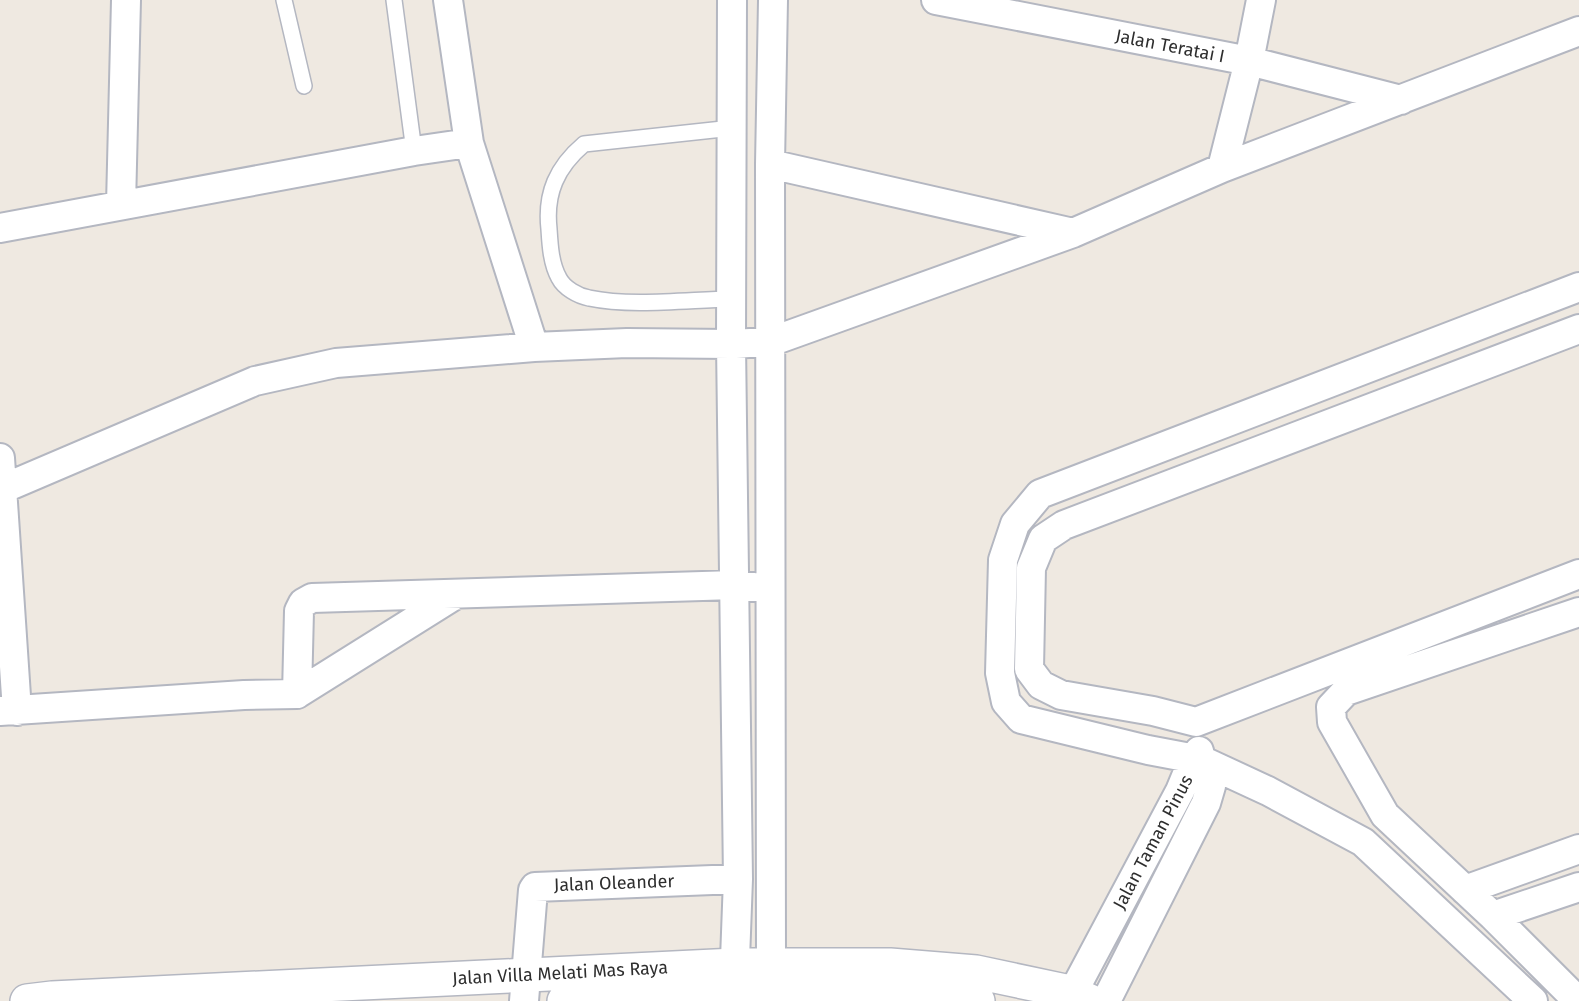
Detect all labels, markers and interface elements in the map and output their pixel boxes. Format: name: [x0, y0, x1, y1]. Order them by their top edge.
street label: Jalan Teratai I: [1113, 25, 1227, 67]
street label: Jalan Taman Pinus: [1108, 771, 1198, 913]
street label: Jalan Oleander: [553, 870, 675, 896]
street label: Jalan Villa Melati Mas Raya: [452, 956, 668, 990]

